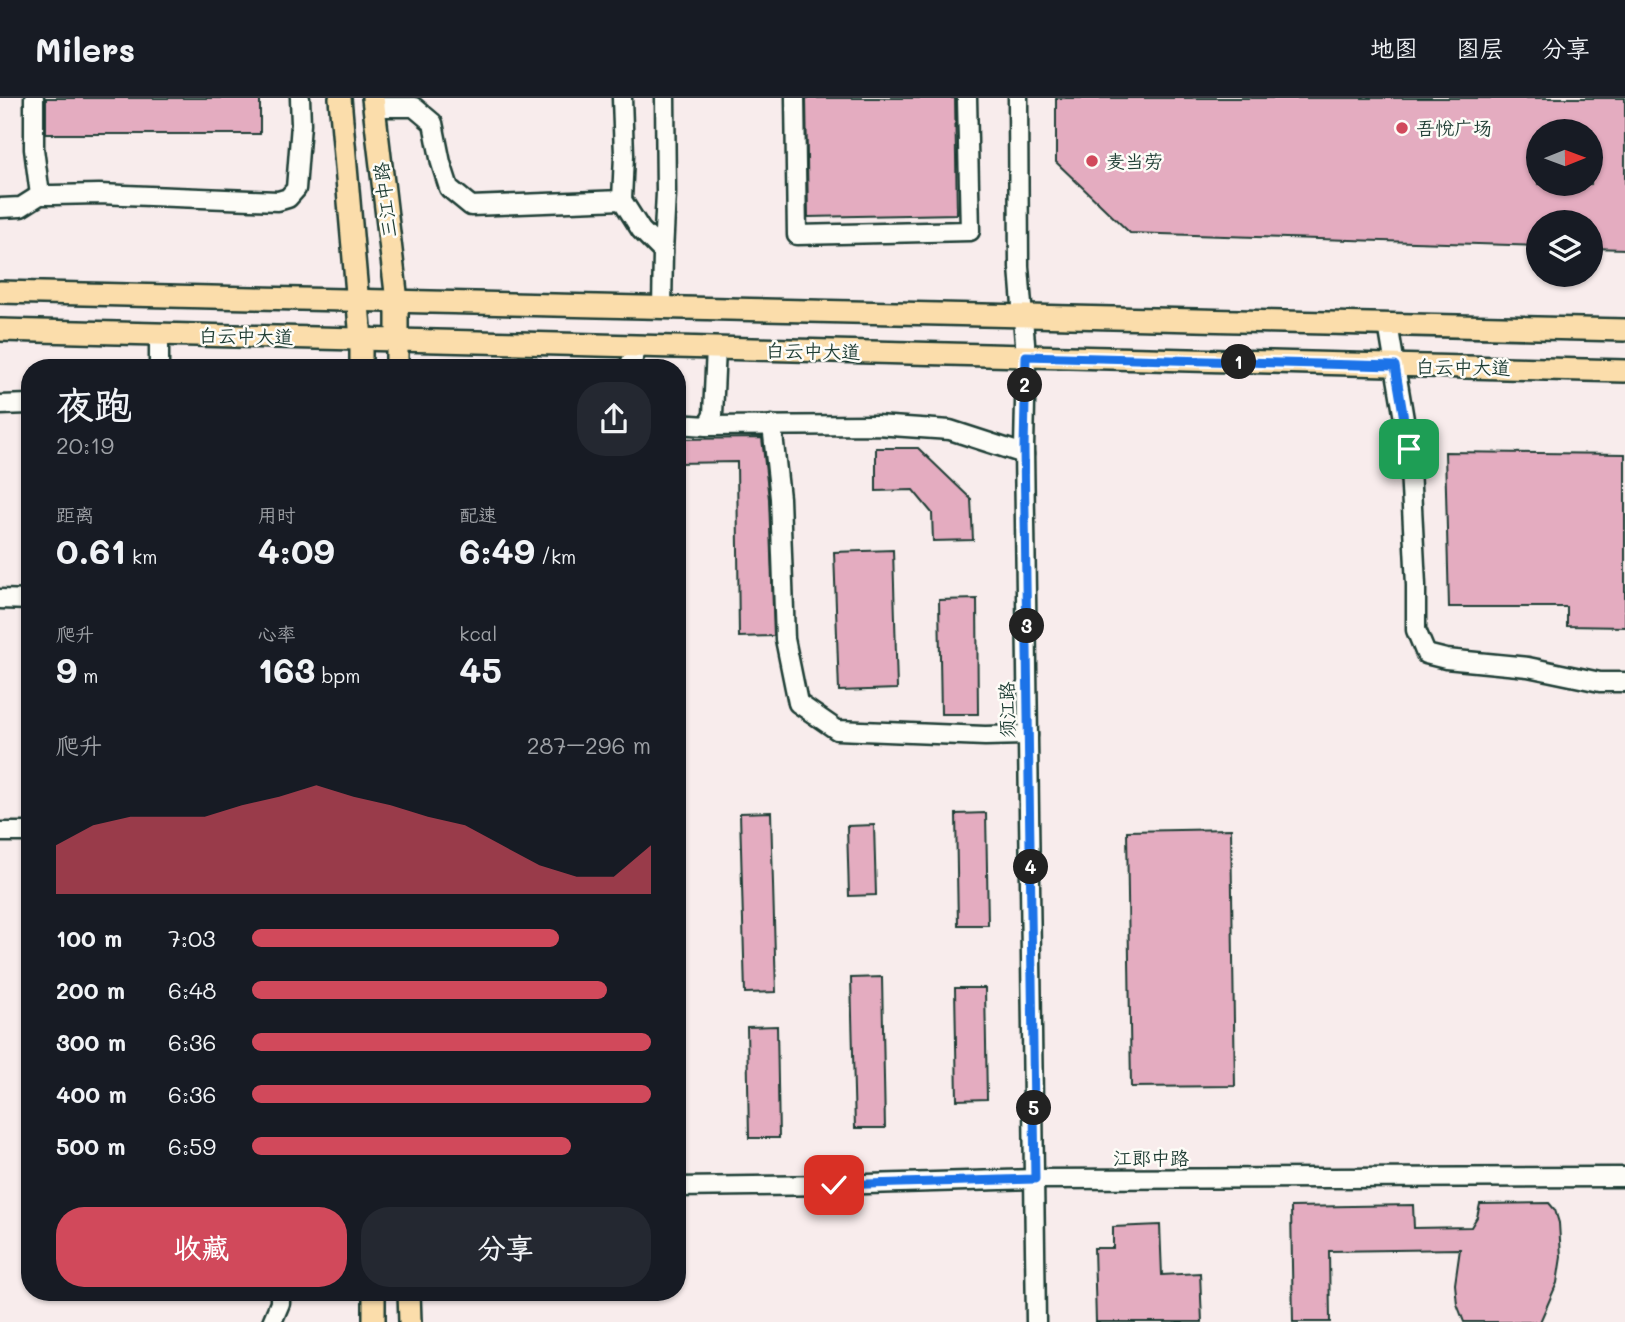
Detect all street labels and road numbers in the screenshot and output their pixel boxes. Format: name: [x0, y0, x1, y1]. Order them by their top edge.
street label: 三江中路: [367, 161, 402, 239]
street label: 白云中大道: [198, 322, 294, 349]
street label: 白云中大道: [765, 337, 861, 364]
street label: 白云中大道: [1415, 353, 1511, 380]
street label: 须江路: [994, 681, 1019, 739]
street label: 江郎中路: [1113, 1145, 1189, 1170]

